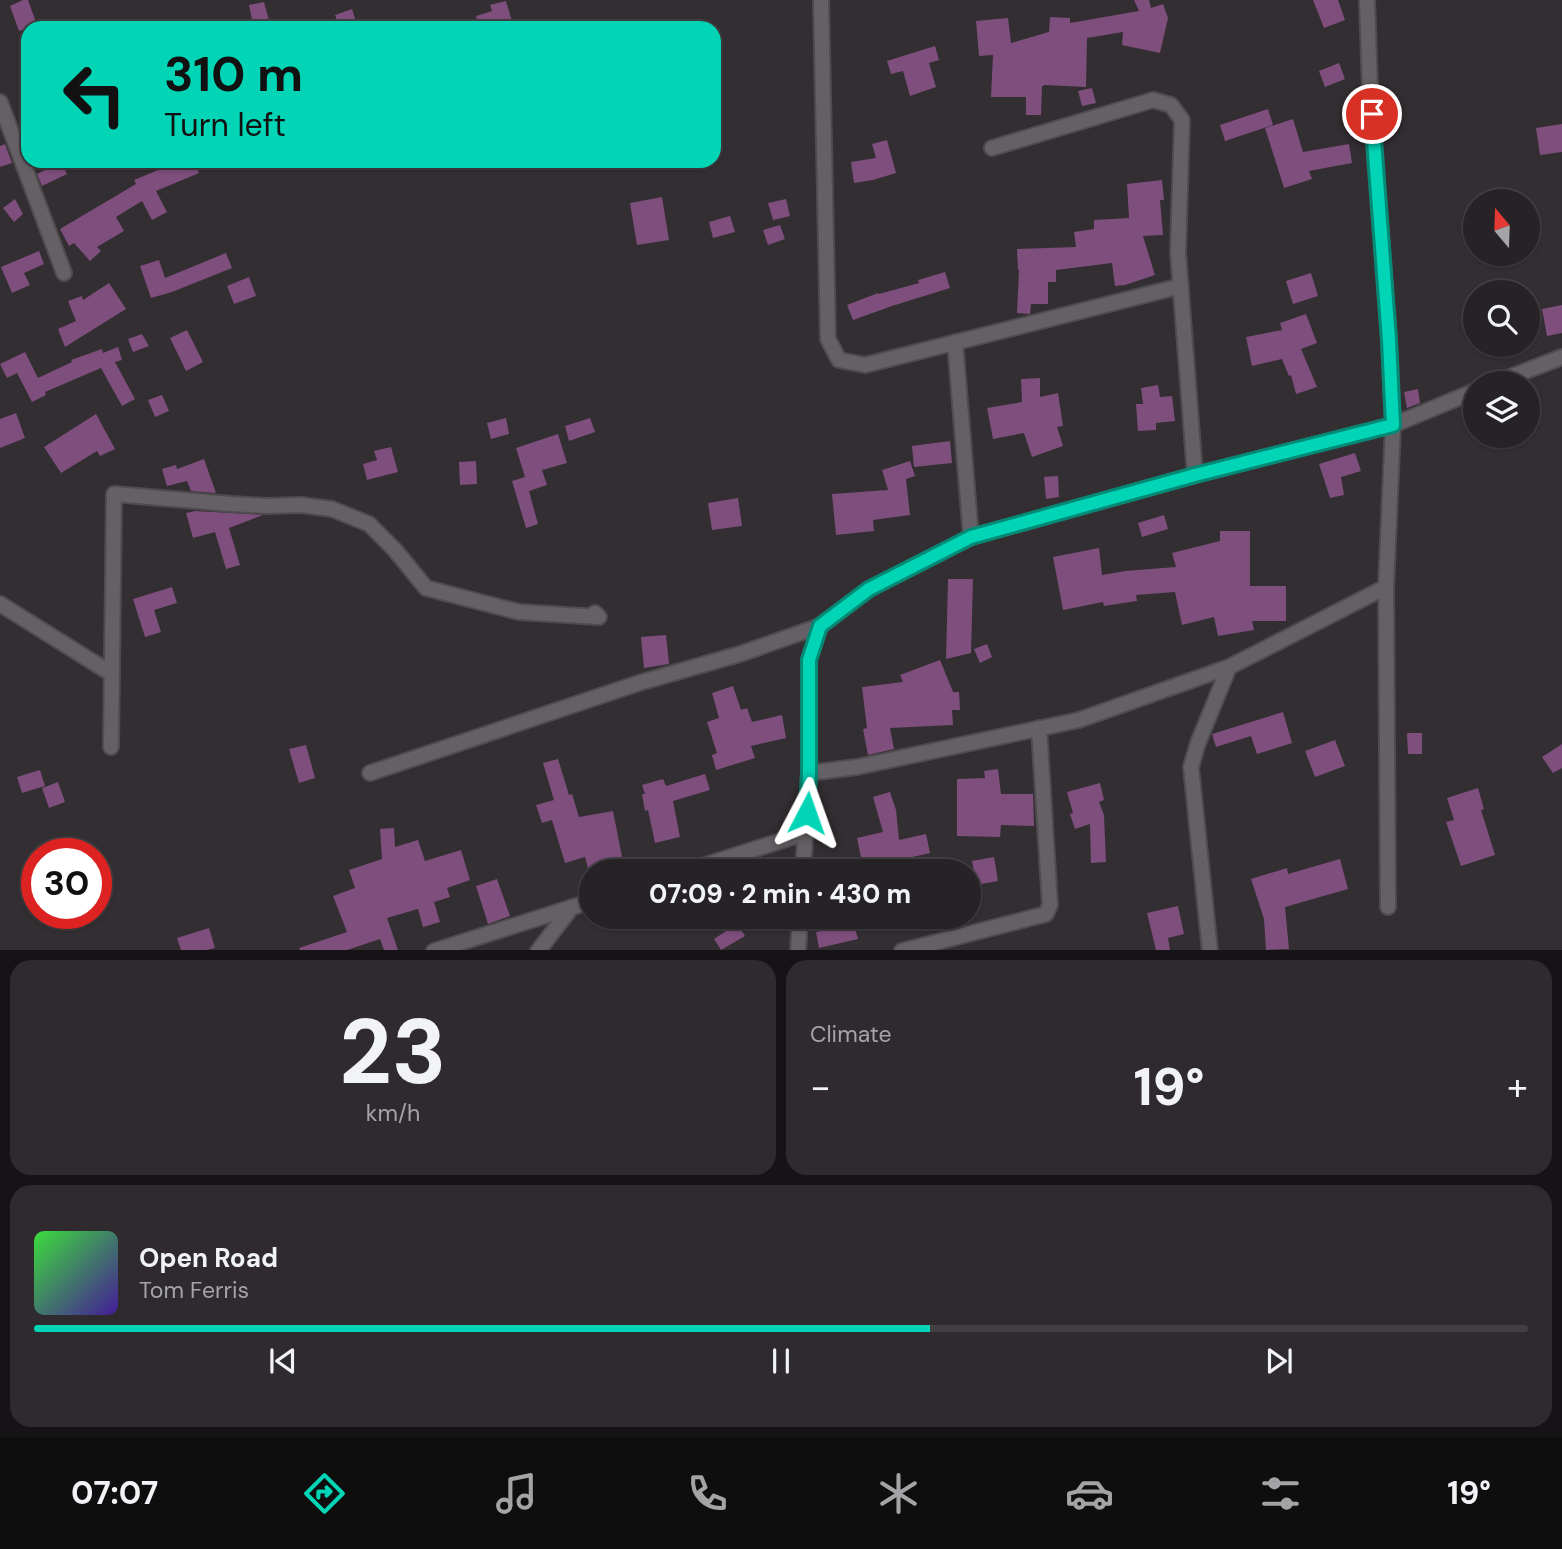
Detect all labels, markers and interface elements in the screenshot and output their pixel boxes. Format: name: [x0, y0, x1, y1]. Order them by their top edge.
text: 310 m: [164, 42, 303, 106]
icon: left: [49, 49, 140, 140]
pin: [1342, 84, 1402, 144]
icon: arrive: [1353, 95, 1391, 133]
text: Turn left: [164, 104, 286, 146]
north arrow: [1463, 189, 1540, 266]
map controls: [1463, 189, 1540, 448]
button: search: [1463, 280, 1540, 357]
button: layers: [1463, 371, 1540, 448]
position arrow: [770, 776, 844, 850]
speed limit sign: 30: [21, 838, 112, 929]
text: 07:09 · 2 min · 430 m: [649, 877, 911, 911]
text: 23: [339, 993, 447, 1111]
text: Climate: [810, 1019, 892, 1049]
text: 19°: [1133, 1053, 1205, 1121]
text: −: [810, 1062, 831, 1112]
text: +: [1507, 1062, 1528, 1112]
text: km/h: [366, 1098, 420, 1128]
text: Open Road: [139, 1241, 278, 1275]
text: Tom Ferris: [139, 1275, 249, 1305]
icon: previous: [264, 1342, 302, 1380]
icon: pause: [762, 1342, 800, 1380]
icon: next: [1260, 1342, 1298, 1380]
icon: directions: [300, 1469, 349, 1518]
icon: music: [492, 1469, 541, 1518]
icon: phone: [683, 1469, 732, 1518]
icon: climate: [874, 1469, 923, 1518]
icon: car: [1065, 1469, 1114, 1518]
icon: filters: [1256, 1469, 1305, 1518]
text: 07:07: [71, 1472, 158, 1514]
text: 19°: [1447, 1472, 1491, 1514]

